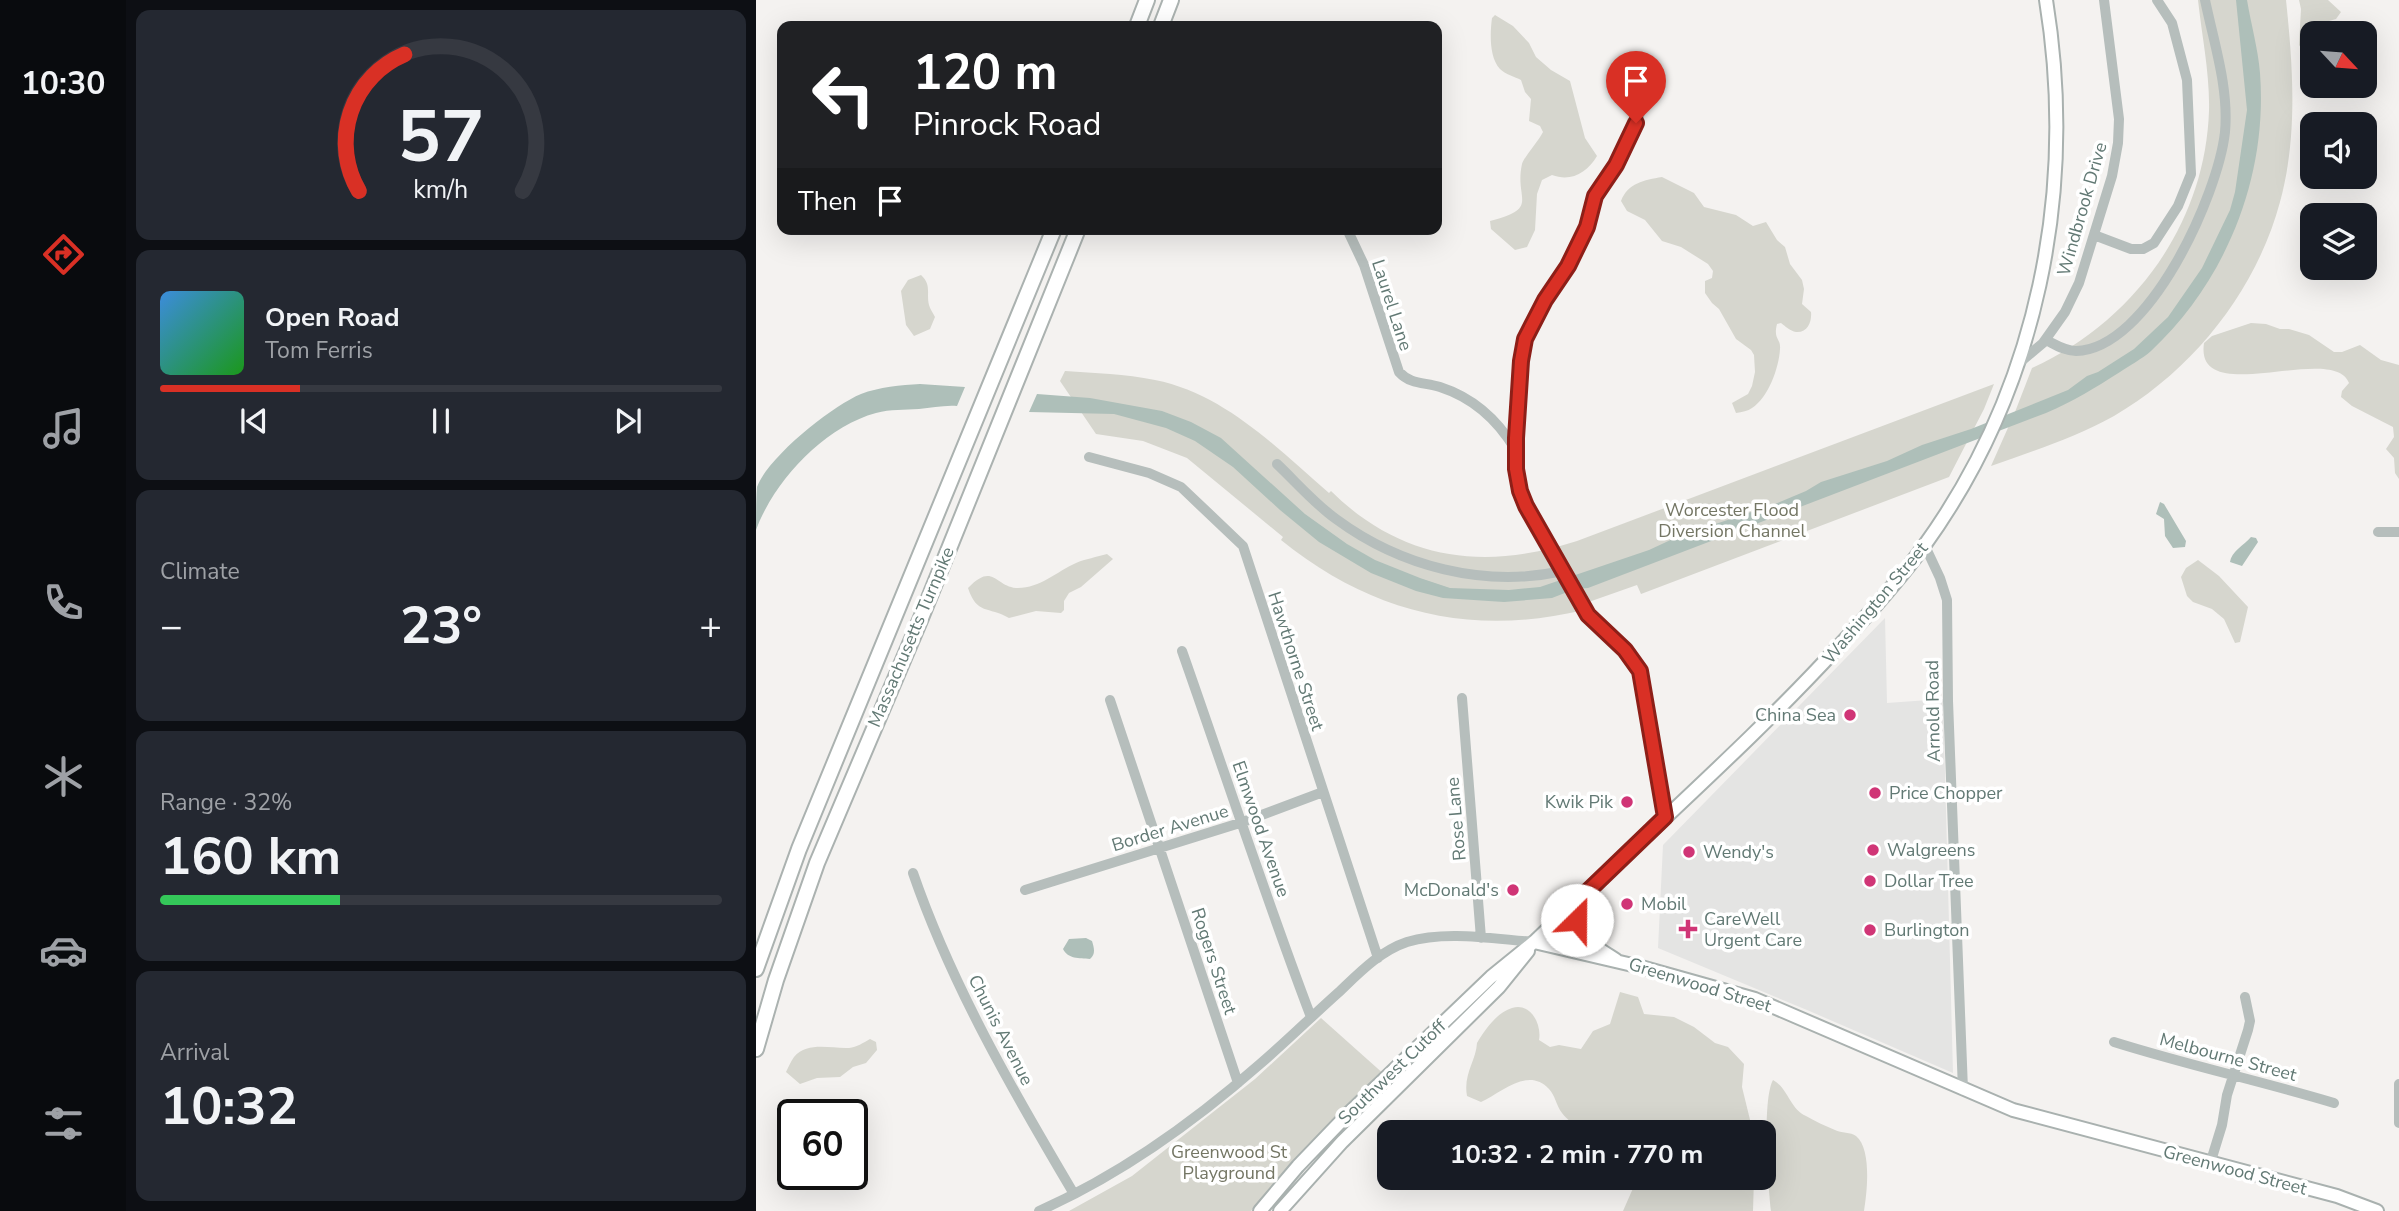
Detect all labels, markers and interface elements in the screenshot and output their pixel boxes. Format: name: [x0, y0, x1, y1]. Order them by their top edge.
north arrow: [2300, 21, 2376, 98]
map controls: [2300, 21, 2377, 280]
text: 120 m: [913, 39, 1057, 106]
icon: left: [798, 49, 889, 140]
pin: [1606, 51, 1666, 123]
text: 10:30: [21, 62, 105, 105]
icon: arrive: [1617, 62, 1655, 100]
text: 57: [397, 87, 485, 187]
text: Pinrock Road: [913, 103, 1101, 146]
button: sound: [2300, 112, 2377, 189]
street label: Windbrook Drive: [2051, 139, 2113, 279]
text: km/h: [413, 173, 469, 207]
icon: arrive: [871, 182, 909, 220]
text: Then: [798, 184, 857, 219]
button: layers: [2300, 203, 2377, 280]
icon: directions: [39, 230, 88, 279]
street label: Laurel Lane: [1366, 256, 1418, 354]
text: Open Road: [265, 300, 400, 335]
text: Tom Ferris: [265, 335, 373, 366]
icon: previous: [235, 402, 273, 440]
icon: pause: [422, 402, 460, 440]
icon: next: [609, 402, 647, 440]
icon: music: [39, 404, 88, 453]
park label: Worcester Flood Diversion Channel: [1658, 498, 1806, 543]
street label: Washington Street: [1817, 536, 1934, 669]
street label: Massachusetts Turnpike: [862, 543, 960, 731]
text: Climate: [160, 556, 240, 587]
icon: phone: [39, 578, 88, 627]
street label: Hawthorne Street: [1262, 588, 1330, 734]
text: 23°: [400, 590, 482, 661]
text: −: [160, 601, 183, 652]
text: +: [699, 601, 722, 652]
street label: Arnold Road: [1920, 660, 1946, 762]
place label: China Sea: [1755, 703, 1836, 727]
marker: China Sea: [1842, 707, 1858, 723]
icon: climate: [39, 752, 88, 801]
street label: Elmwood Avenue: [1226, 758, 1296, 900]
street label: Rose Lane: [1440, 776, 1472, 862]
place label: Price Chopper: [1889, 781, 2003, 805]
marker: Price Chopper: [1867, 785, 1883, 801]
text: Range · 32%: [160, 787, 292, 818]
place label: Kwik Pik: [1545, 790, 1614, 814]
marker: Kwik Pik: [1619, 794, 1635, 810]
street label: Border Avenue: [1109, 799, 1231, 857]
text: 160 km: [160, 821, 341, 892]
place label: Walgreens: [1887, 838, 1975, 862]
place label: Wendy's: [1703, 840, 1774, 864]
marker: Walgreens: [1865, 842, 1881, 858]
marker: Wendy's: [1681, 844, 1697, 860]
place label: Dollar Tree: [1884, 869, 1974, 893]
marker: Dollar Tree: [1862, 873, 1878, 889]
place label: McDonald's: [1404, 878, 1499, 902]
marker: McDonald's: [1505, 882, 1521, 898]
position arrow: [1540, 883, 1614, 957]
place label: Mobil: [1641, 892, 1687, 916]
marker: Mobil: [1619, 896, 1635, 912]
street label: Rogers Street: [1185, 905, 1243, 1018]
place label: CareWell Urgent Care: [1704, 907, 1802, 952]
place label: Burlington: [1884, 918, 1969, 942]
marker: CareWell Urgent Care: [1678, 919, 1698, 939]
marker: Burlington: [1862, 922, 1878, 938]
icon: car: [39, 926, 88, 975]
street label: Greenwood Street: [1626, 952, 1775, 1018]
street label: Chunis Avenue: [963, 970, 1039, 1090]
street label: Southwest Cutoff: [1333, 1014, 1452, 1130]
street label: Melbourne Street: [2157, 1027, 2300, 1087]
text: Arrival: [160, 1037, 229, 1068]
text: 10:32: [160, 1071, 298, 1142]
icon: filters: [39, 1099, 88, 1148]
speed limit sign: 60: [777, 1099, 868, 1190]
text: 10:32 · 2 min · 770 m: [1450, 1137, 1703, 1172]
street label: Greenwood Street: [2160, 1139, 2310, 1201]
park label: Greenwood St Playground: [1171, 1140, 1288, 1185]

